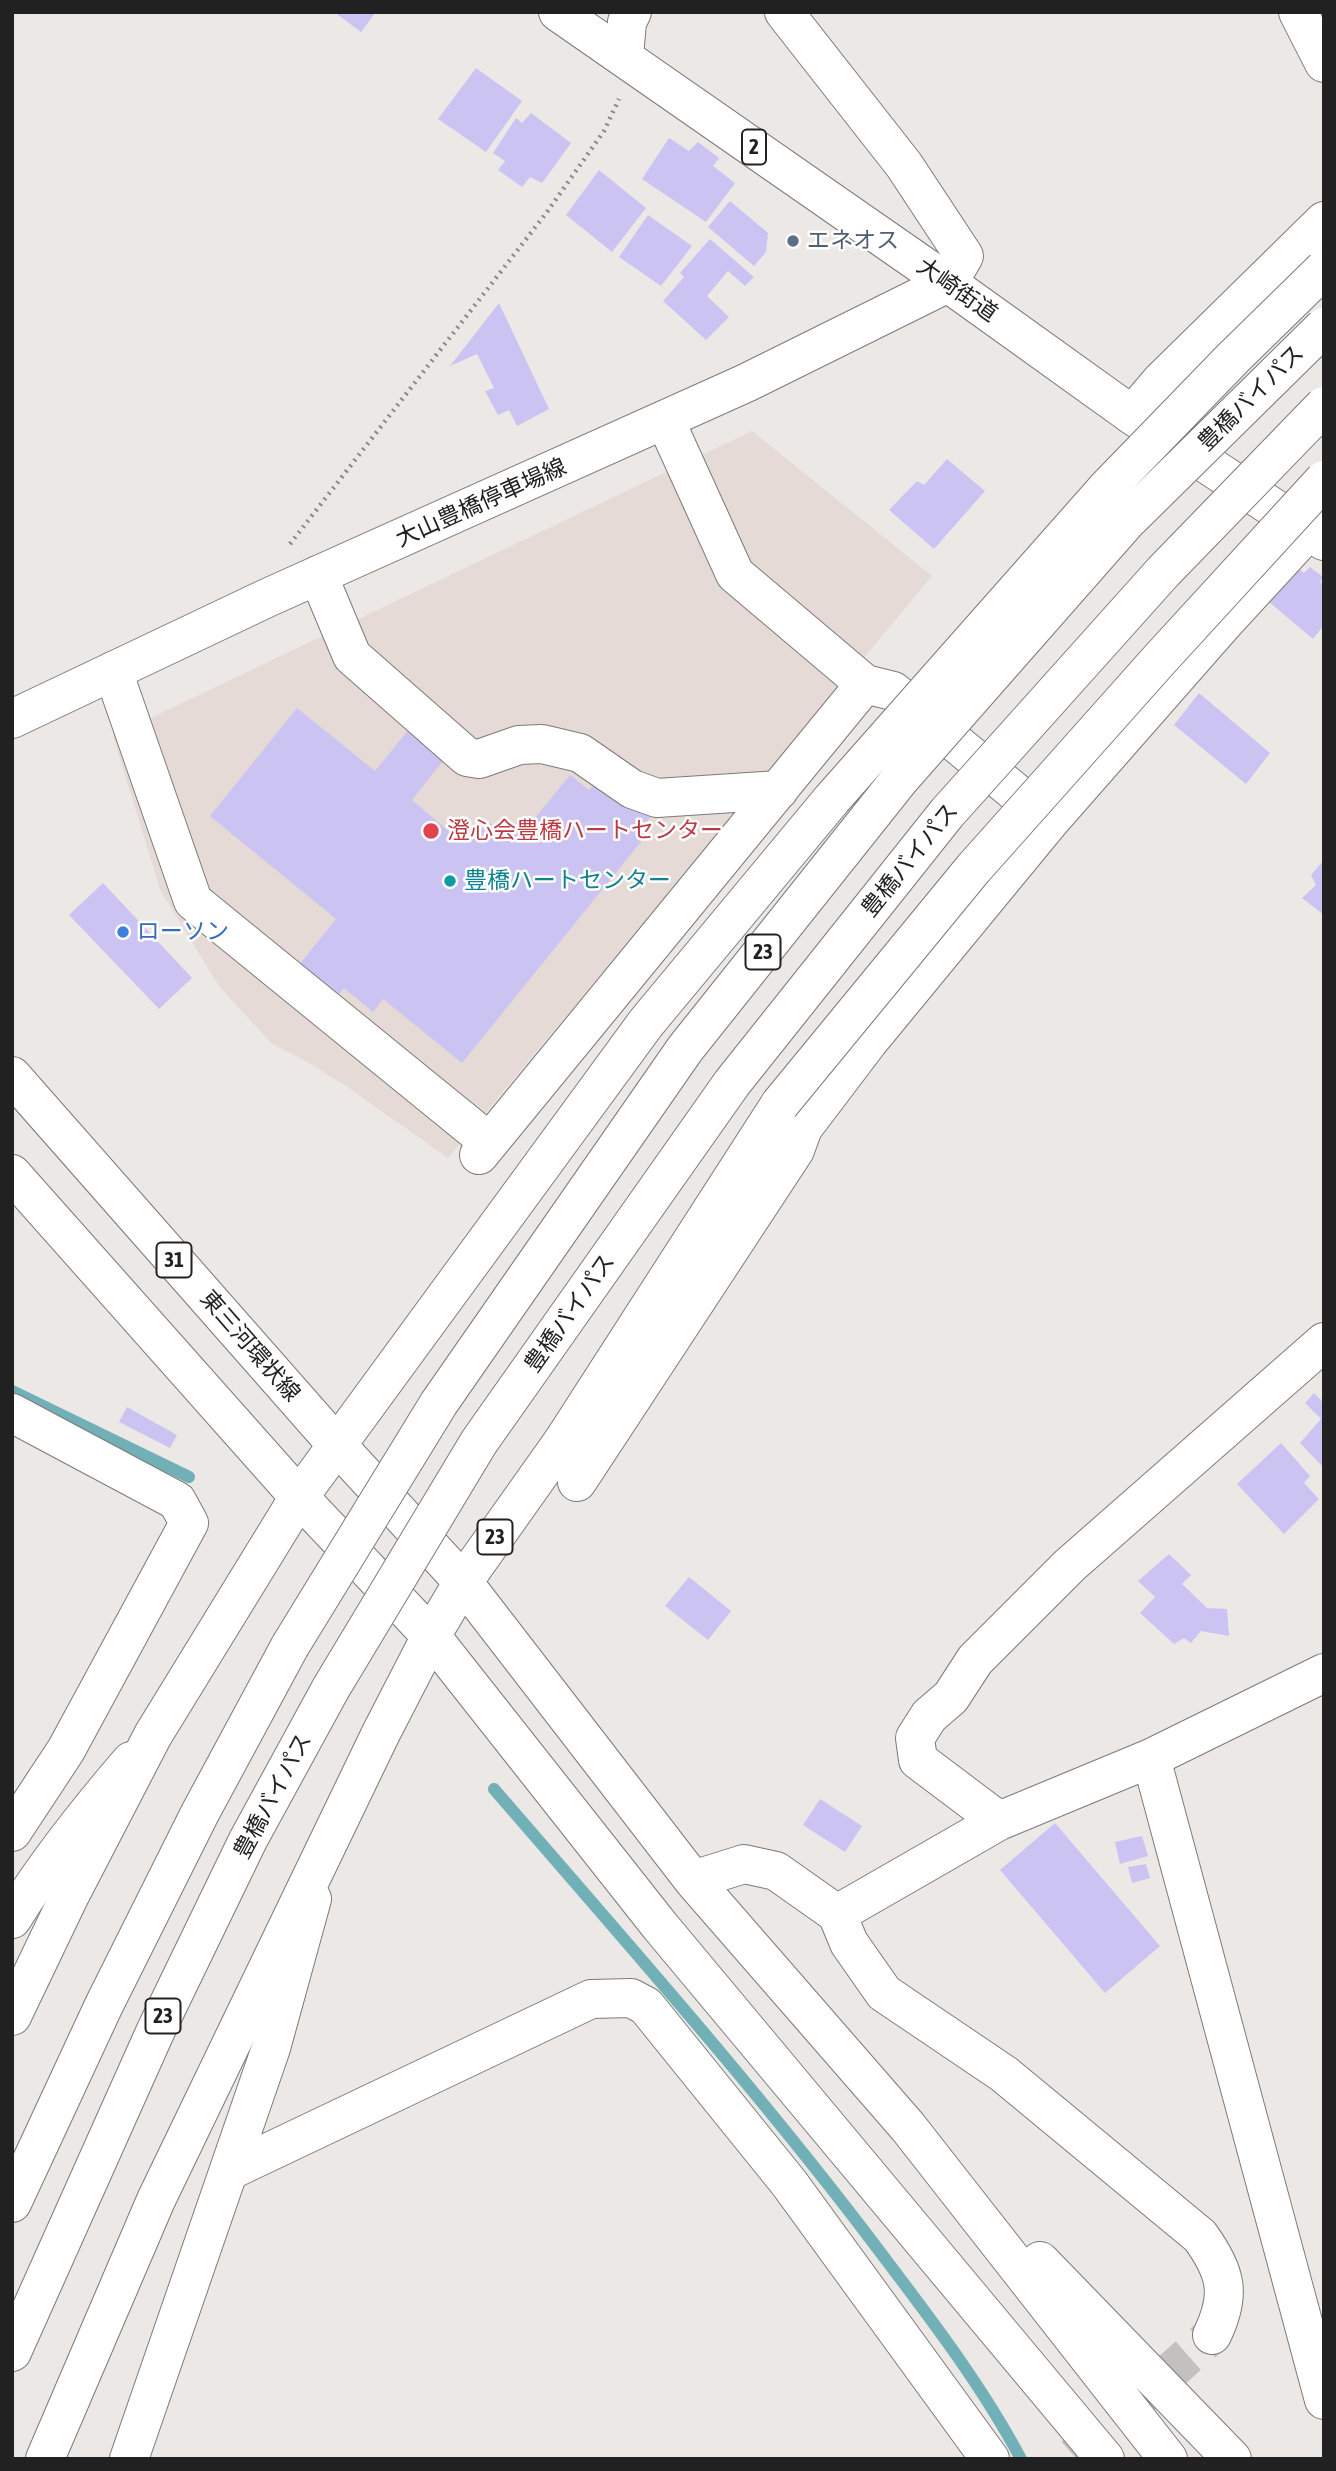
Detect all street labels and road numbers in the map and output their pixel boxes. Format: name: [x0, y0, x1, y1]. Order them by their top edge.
road number: 2: [742, 130, 766, 164]
street label: 大崎街道: [911, 252, 1003, 328]
street label: 豊橋バイパス: [1192, 339, 1310, 457]
street label: 大山豊橋停車場線: [391, 453, 571, 553]
street label: 豊橋バイパス: [856, 798, 964, 922]
road number: 23: [746, 934, 780, 970]
road number: 31: [156, 1242, 192, 1278]
street label: 豊橋バイパス: [519, 1249, 621, 1377]
street label: 東三河環状線: [194, 1285, 306, 1407]
road number: 23: [477, 1520, 512, 1554]
street label: 豊橋バイパス: [228, 1729, 318, 1863]
road number: 23: [146, 1998, 180, 2034]

